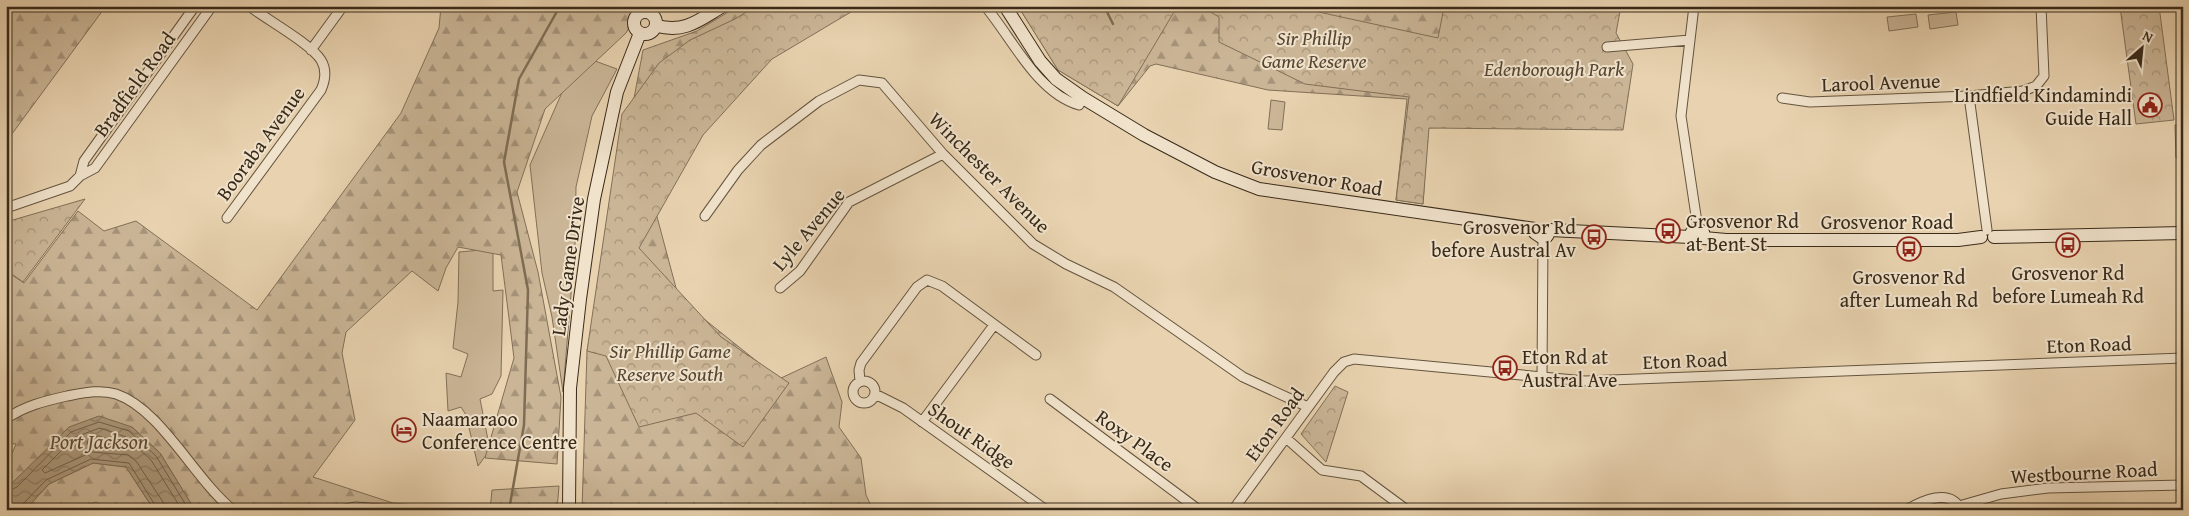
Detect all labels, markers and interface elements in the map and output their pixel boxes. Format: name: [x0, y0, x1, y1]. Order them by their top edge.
north arrow: [2116, 22, 2166, 72]
park label: Sir Phillip Game Reserve: [1261, 23, 1367, 75]
street label: Bradfield Road: [86, 25, 182, 142]
text: N: [2139, 25, 2157, 48]
park label: Edenborough Park: [1483, 54, 1625, 83]
street label: Larool Avenue: [1821, 65, 1941, 99]
street label: Booraba Avenue: [209, 80, 311, 206]
place label: Lindfield Kindamindi Guide Hall: [1954, 80, 2132, 132]
public building icon: Lindfield Kindamindi Guide Hall: [2137, 92, 2163, 118]
street label: Winchester Avenue: [923, 105, 1057, 239]
street label: Grosvenor Road: [1249, 151, 1385, 203]
street label: Lyle Avenue: [765, 181, 851, 277]
street label: Lady Game Drive: [543, 194, 591, 338]
place label: Grosvenor Rd at Bent St: [1686, 206, 1799, 258]
street label: Grosvenor Road: [1821, 207, 1954, 236]
place label: Grosvenor Rd before Austral Av: [1431, 212, 1576, 264]
bus stop icon: Grosvenor Rd at Bent St: [1655, 218, 1681, 244]
bus stop icon: Grosvenor Rd before Austral Av: [1581, 224, 1607, 250]
bus stop icon: Grosvenor Rd before Lumeah Rd: [2055, 232, 2081, 258]
bus stop icon: Grosvenor Rd after Lumeah Rd: [1896, 236, 1922, 262]
place label: Grosvenor Rd before Lumeah Rd: [1992, 258, 2144, 310]
place label: Grosvenor Rd after Lumeah Rd: [1840, 262, 1979, 314]
street label: Eton Road: [2046, 328, 2132, 360]
park label: Sir Phillip Game Reserve South: [609, 336, 731, 388]
place label: Eton Rd at Austral Ave: [1522, 342, 1618, 394]
street label: Eton Road: [1642, 344, 1728, 376]
bus stop icon: Eton Rd at Austral Ave: [1492, 355, 1518, 381]
street label: Eton Road: [1237, 381, 1311, 467]
street label: Shout Ridge: [922, 394, 1022, 476]
street label: Roxy Place: [1090, 402, 1180, 478]
place label: Naamaraoo Conference Centre: [422, 404, 577, 456]
hotel icon: Naamaraoo Conference Centre: [391, 417, 417, 443]
water label: Port Jackson: [49, 426, 149, 457]
street label: Westbourne Road: [2010, 454, 2159, 490]

